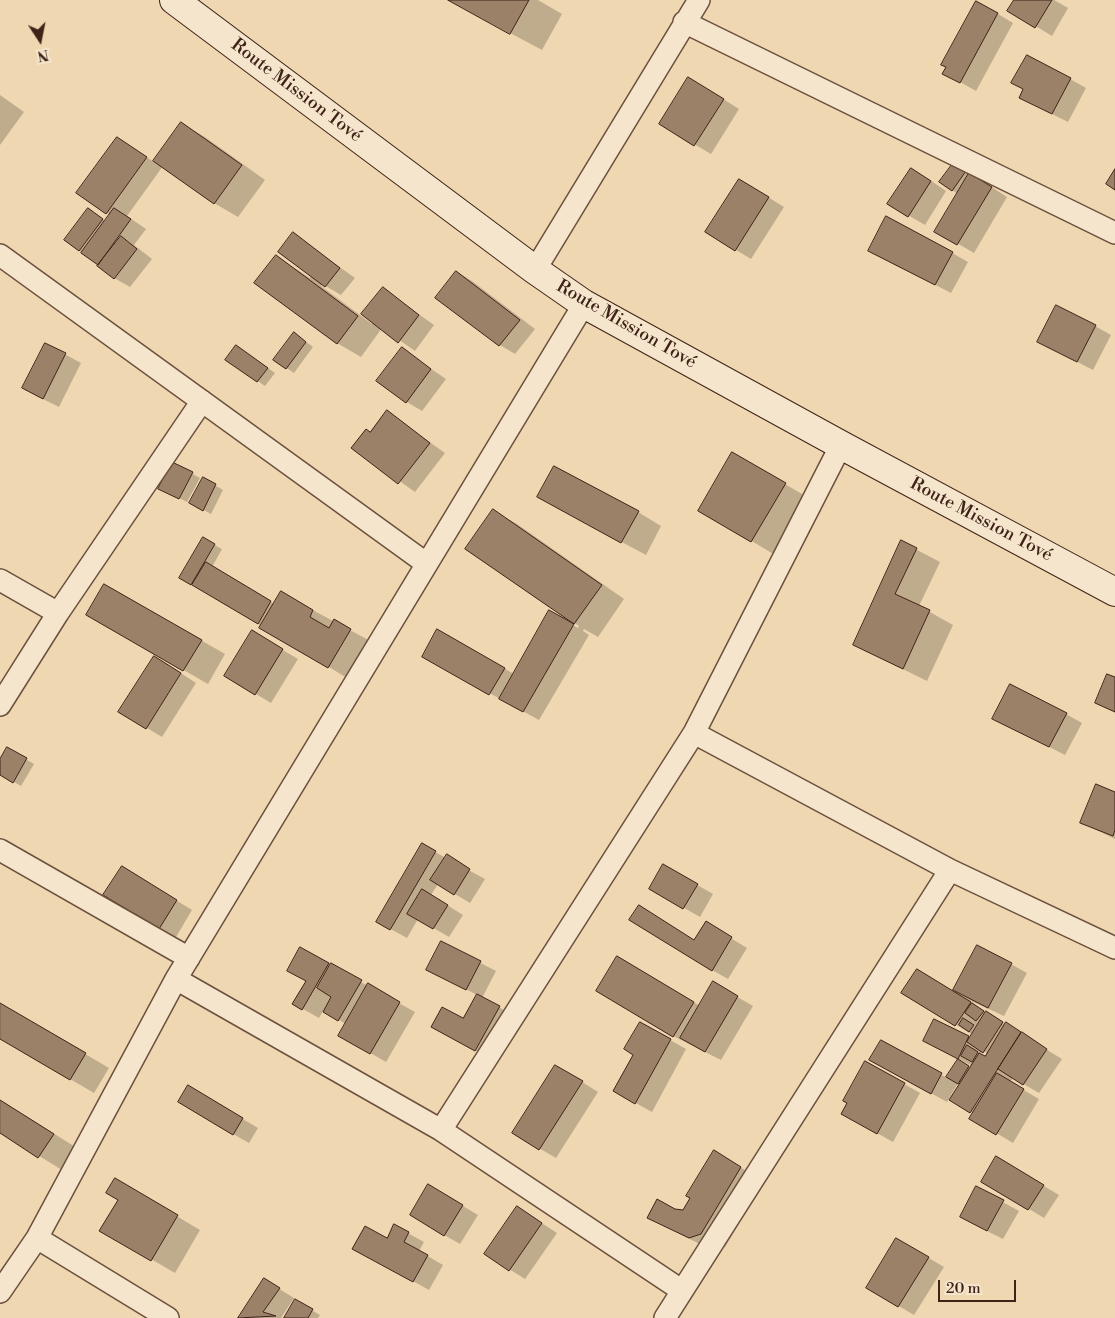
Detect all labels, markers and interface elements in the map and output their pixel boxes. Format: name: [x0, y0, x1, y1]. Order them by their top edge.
north arrow: [15, 15, 65, 65]
street label: Route Mission Tové: [226, 35, 366, 147]
text: N: [36, 45, 50, 65]
street label: Route Mission Tové: [552, 276, 700, 374]
street label: Route Mission Tové: [906, 473, 1056, 567]
scale bar: [940, 1270, 1018, 1302]
text: 20 m: [946, 1279, 981, 1298]

